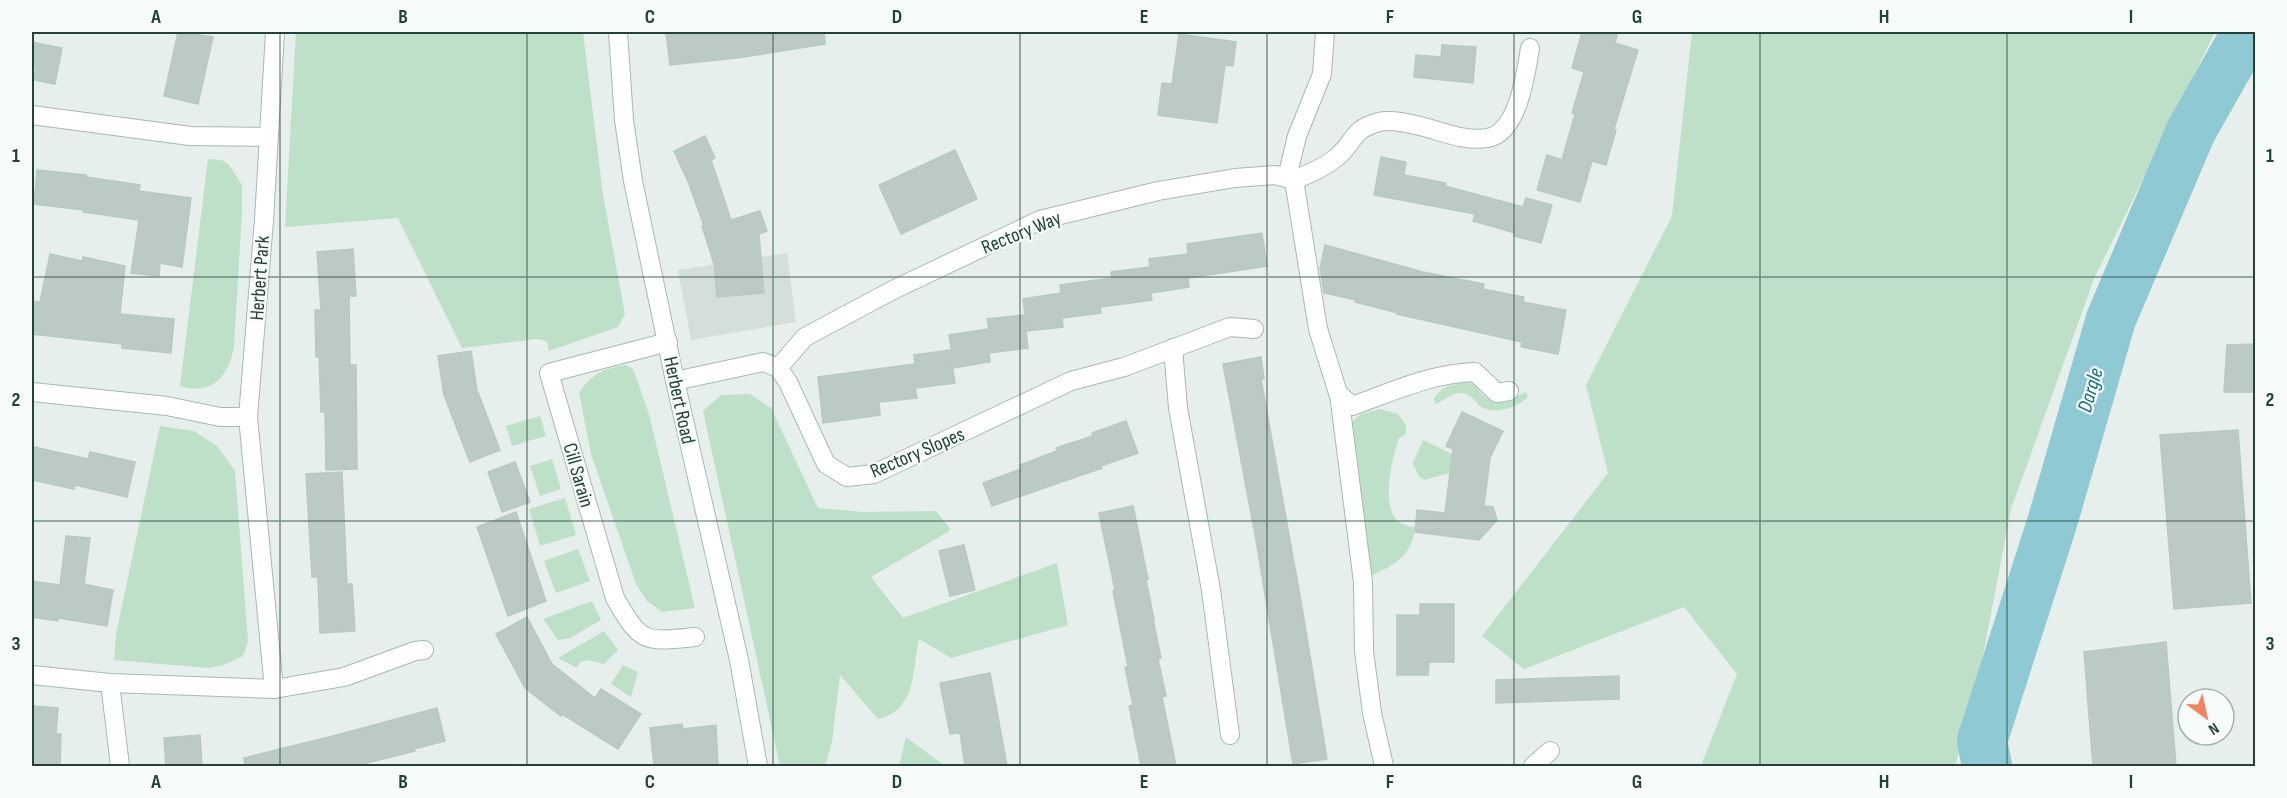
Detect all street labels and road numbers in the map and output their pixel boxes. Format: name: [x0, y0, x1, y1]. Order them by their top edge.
street label: Rectory Way: [978, 206, 1065, 260]
street label: Herbert Park: [245, 235, 275, 321]
street label: Herbert Road: [658, 354, 700, 446]
street label: Rectory Slopes: [867, 422, 968, 484]
street label: Cill Sarain: [557, 440, 599, 510]

